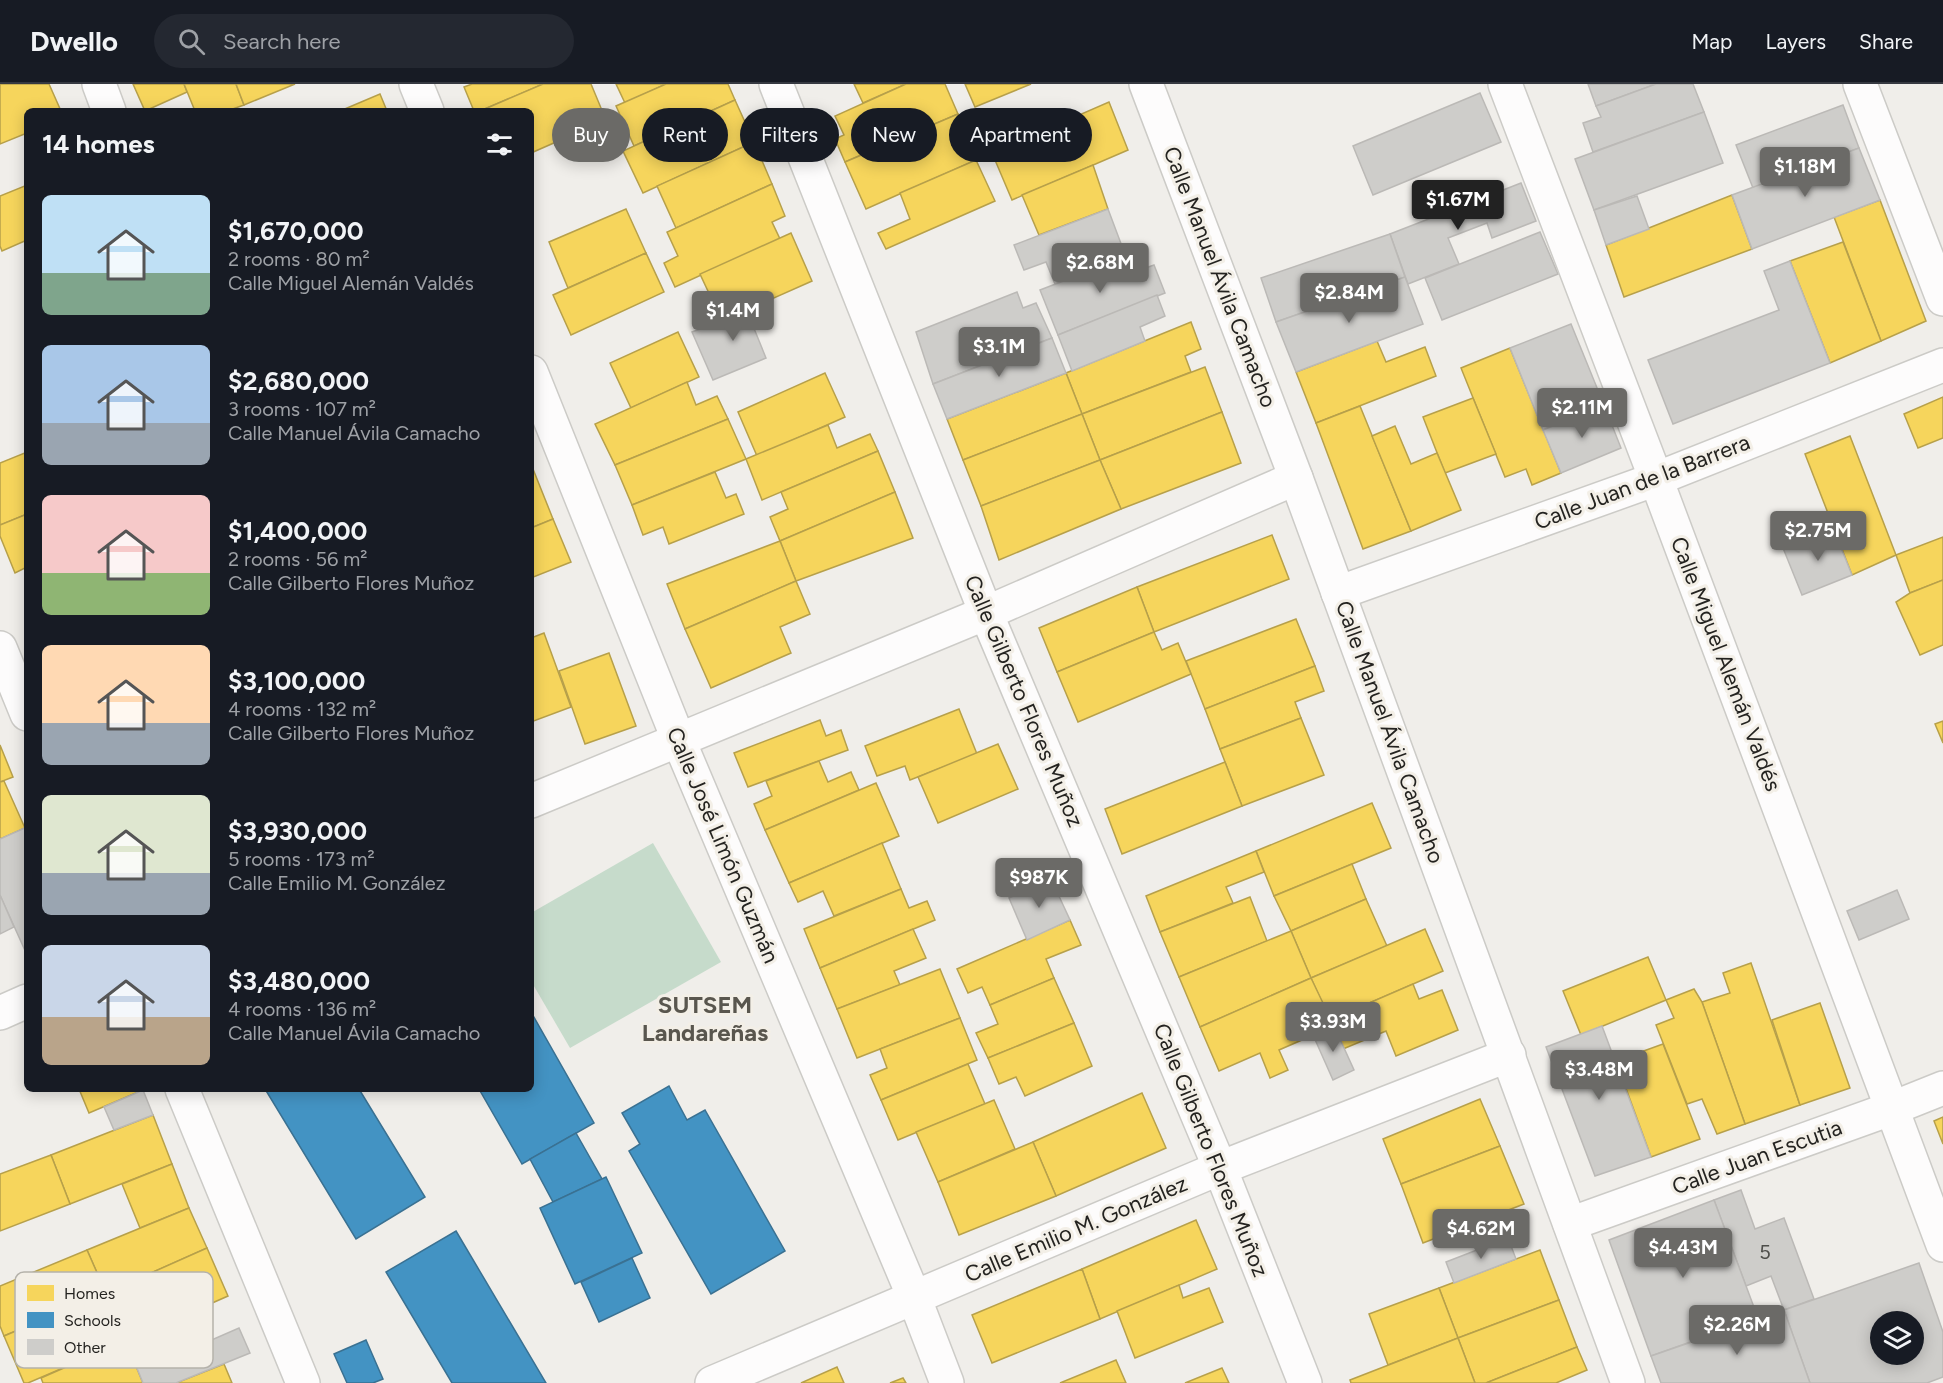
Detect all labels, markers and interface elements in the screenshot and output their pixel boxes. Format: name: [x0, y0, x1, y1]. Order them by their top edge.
search box: [154, 14, 574, 68]
text: Dwello: [30, 24, 118, 58]
icon: search: [175, 25, 208, 58]
text: Search here: [223, 28, 341, 55]
text: Map: [1692, 29, 1732, 54]
text: Layers: [1765, 29, 1826, 54]
text: Share: [1859, 29, 1913, 54]
chip: Buy: [552, 108, 630, 162]
chip: Rent: [642, 108, 728, 162]
chip: Filters: [740, 108, 839, 162]
chip: New: [851, 108, 937, 162]
chip: Apartment: [949, 108, 1092, 162]
text: 14 homes: [42, 128, 155, 160]
icon: filters: [483, 128, 516, 161]
street label: Calle Manuel Ávila Camacho: [1158, 143, 1282, 411]
pin: $1.18M: [1756, 147, 1854, 198]
text: $1.18M: [1774, 154, 1836, 178]
pin: $1.67M: [1409, 180, 1507, 231]
text: $1.67M: [1426, 187, 1490, 211]
text: $1,670,000: [228, 215, 364, 247]
icon: home: [90, 219, 162, 291]
pin: $2.68M: [1051, 243, 1149, 294]
text: 2 rooms · 80 m²: [228, 247, 370, 271]
text: $2.68M: [1066, 250, 1134, 274]
text: Calle Miguel Alemán Valdés: [228, 271, 474, 295]
pin: $2.84M: [1300, 273, 1398, 324]
text: $2.84M: [1314, 280, 1384, 304]
pin: $1.4M: [691, 291, 775, 342]
text: $1.4M: [706, 298, 760, 322]
pin: $3.1M: [957, 327, 1041, 378]
text: $3.1M: [973, 334, 1025, 358]
text: $2,680,000: [228, 365, 369, 397]
icon: home: [90, 369, 162, 441]
pin: $2.11M: [1533, 388, 1631, 439]
text: $2.11M: [1551, 395, 1613, 419]
text: 3 rooms · 107 m²: [228, 397, 376, 421]
text: Calle Manuel Ávila Camacho: [228, 421, 480, 445]
street label: Calle Juan de la Barrera: [1530, 428, 1754, 536]
pin: $2.75M: [1769, 511, 1867, 562]
text: $1,400,000: [228, 515, 367, 547]
text: $2.75M: [1784, 518, 1852, 542]
icon: home: [90, 519, 162, 591]
street label: Calle Miguel Alemán Valdés: [1665, 533, 1787, 795]
text: 2 rooms · 56 m²: [228, 547, 367, 571]
text: Calle Gilberto Flores Muñoz: [228, 571, 474, 595]
street label: Calle Gilberto Flores Muñoz: [959, 571, 1089, 831]
street label: Calle Manuel Ávila Camacho: [1330, 597, 1450, 867]
text: $3,100,000: [228, 665, 365, 697]
icon: home: [90, 669, 162, 741]
text: 4 rooms · 132 m²: [228, 697, 376, 721]
text: Calle Gilberto Flores Muñoz: [228, 721, 474, 745]
street label: Calle José Limón Guzmán: [661, 723, 785, 967]
text: $3,930,000: [228, 815, 367, 847]
icon: home: [90, 819, 162, 891]
text: 5 rooms · 173 m²: [228, 847, 375, 871]
pin: $987K: [997, 858, 1081, 909]
text: $987K: [1009, 865, 1069, 889]
text: Calle Emilio M. González: [228, 871, 445, 895]
text: $3,480,000: [228, 965, 370, 997]
icon: home: [90, 969, 162, 1041]
district label: SUTSEM Landareñas: [642, 990, 768, 1047]
text: 4 rooms · 136 m²: [228, 997, 376, 1021]
pin: $3.93M: [1284, 1002, 1382, 1053]
text: $3.93M: [1299, 1009, 1367, 1033]
street label: Calle Gilberto Flores Muñoz: [1148, 1019, 1274, 1281]
text: Calle Manuel Ávila Camacho: [228, 1021, 480, 1045]
pin: $3.48M: [1550, 1050, 1648, 1101]
text: $3.48M: [1564, 1057, 1634, 1081]
street label: Calle Juan Escutia: [1668, 1114, 1846, 1200]
street label: Calle Emilio M. González: [961, 1170, 1191, 1288]
pin: $4.62M: [1432, 1209, 1530, 1260]
text: $4.62M: [1446, 1216, 1516, 1240]
pin: $4.43M: [1634, 1228, 1732, 1279]
text: $4.43M: [1648, 1235, 1718, 1259]
house number: 5: [1759, 1240, 1771, 1264]
legend: [15, 1272, 213, 1368]
text: Homes: [64, 1284, 115, 1303]
pin: $2.26M: [1688, 1305, 1786, 1356]
text: Schools: [64, 1311, 121, 1330]
map controls: [1870, 1311, 1924, 1365]
button: layers: [1870, 1311, 1924, 1365]
text: $2.26M: [1703, 1312, 1771, 1336]
text: Other: [64, 1338, 106, 1357]

